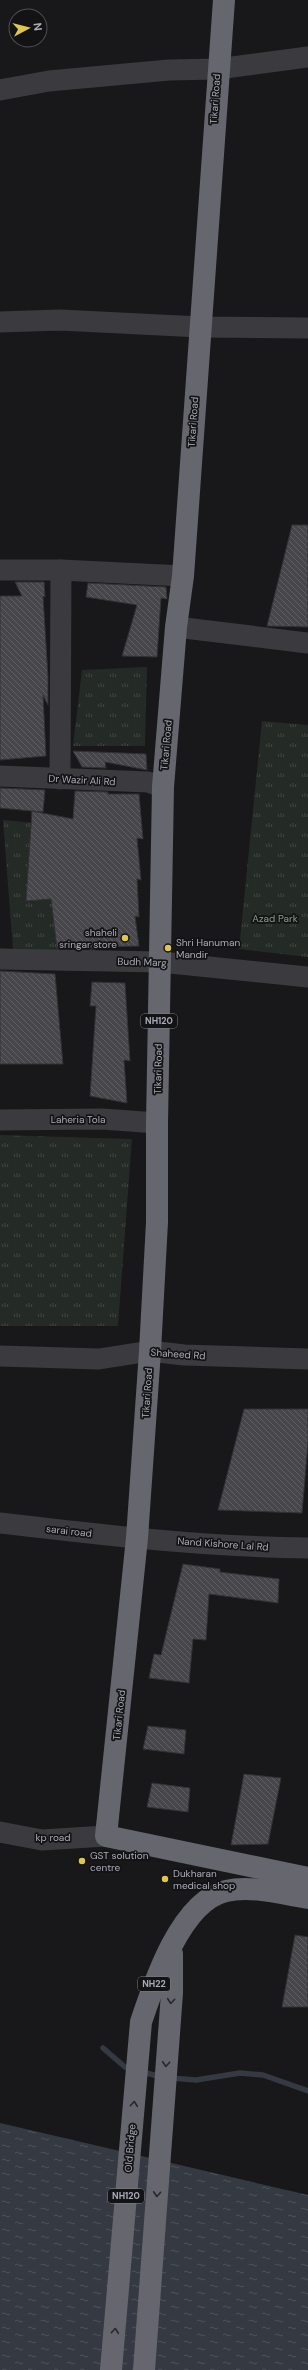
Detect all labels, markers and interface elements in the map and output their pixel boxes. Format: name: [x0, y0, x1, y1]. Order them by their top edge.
north arrow: [8, 8, 48, 48]
text: N: [30, 22, 45, 32]
street label: Tikari Road: [207, 73, 223, 125]
street label: Tikari Road: [185, 396, 201, 448]
street label: Tikari Road: [157, 719, 175, 771]
street label: Dr Wazir Ali Rd: [48, 772, 116, 788]
park label: Azad Park: [252, 912, 298, 925]
place label: shaheli sringar store: [59, 926, 117, 951]
marker: shaheli sringar store: [120, 933, 130, 943]
place label: Shri Hanuman Mandir: [176, 936, 240, 961]
marker: Shri Hanuman Mandir: [163, 943, 173, 953]
street label: Budh Marg: [117, 955, 167, 969]
road number: NH120: [141, 1014, 177, 1028]
street label: Tikari Road: [151, 1044, 165, 1094]
street label: Laheria Tola: [51, 1113, 105, 1126]
street label: Shaheed Rd: [150, 1346, 206, 1362]
street label: Tikari Road: [139, 1367, 155, 1419]
street label: sarai road: [46, 1522, 92, 1540]
street label: Nand Kishore Lal Rd: [177, 1534, 269, 1554]
street label: Tikari Road: [110, 1689, 128, 1741]
street label: kp road: [35, 1831, 71, 1844]
place label: GST solution centre: [90, 1849, 149, 1874]
marker: GST solution centre: [77, 1856, 87, 1866]
place label: Dukharan medical shop: [173, 1867, 235, 1892]
marker: Dukharan medical shop: [160, 1874, 170, 1884]
road number: NH22: [138, 1977, 170, 1991]
one-way arrow: [167, 1998, 176, 2004]
one-way arrow: [162, 2061, 171, 2067]
one-way arrow: [130, 2101, 139, 2107]
street label: Old Bridge: [121, 2123, 139, 2173]
road number: NH120: [108, 2189, 144, 2203]
one-way arrow: [153, 2191, 162, 2197]
one-way arrow: [110, 2328, 119, 2334]

